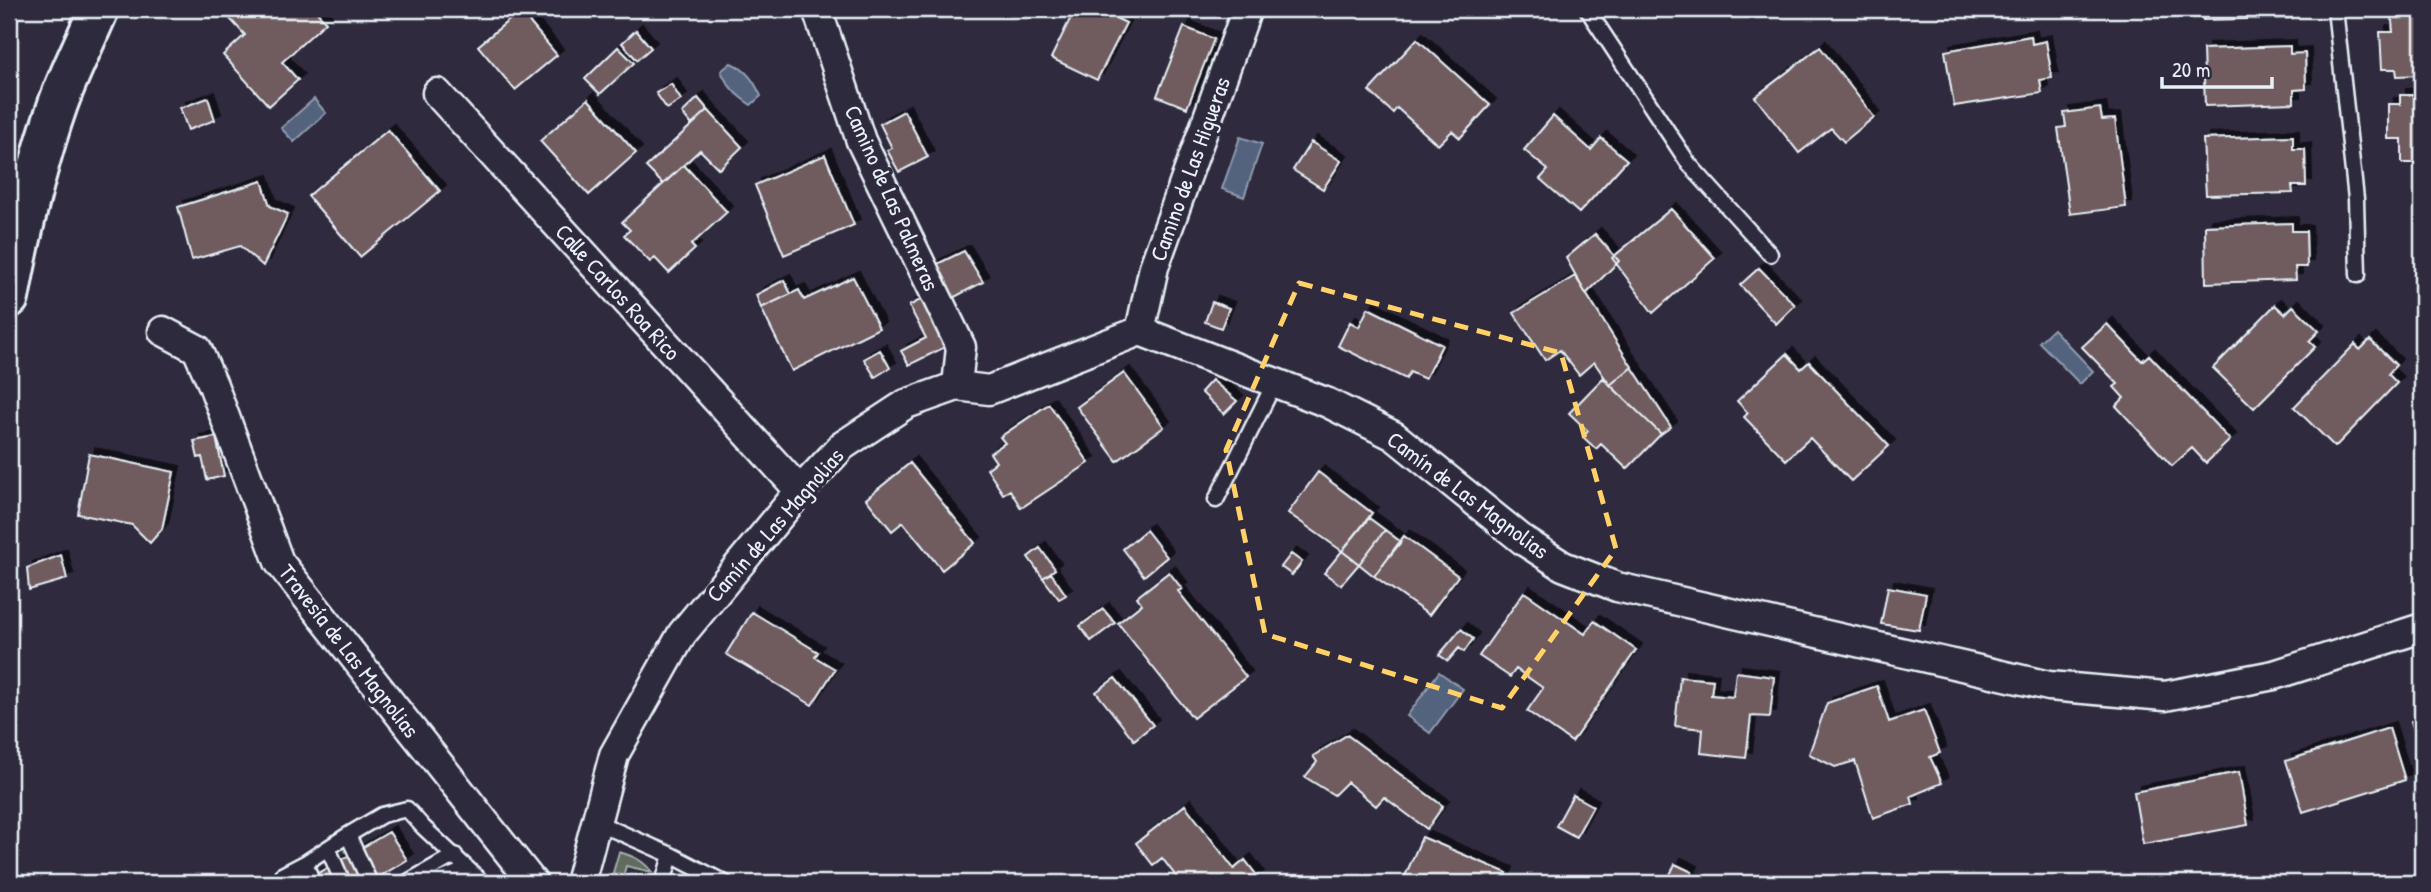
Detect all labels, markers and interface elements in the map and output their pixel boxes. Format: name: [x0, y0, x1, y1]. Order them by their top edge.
scale bar: [2162, 46, 2272, 90]
text: 20 m: [2172, 55, 2210, 84]
street label: Camino de Las Higueras: [1142, 72, 1237, 265]
street label: Camino de Las Palmeras: [838, 100, 947, 296]
street label: Calle Carlos Roa Rico: [549, 217, 688, 367]
street label: Camín de Las Magnolias: [1381, 424, 1556, 566]
street label: Camín de Las Magnolias: [699, 441, 850, 608]
street label: Travesía de Las Magnolias: [272, 558, 427, 744]

